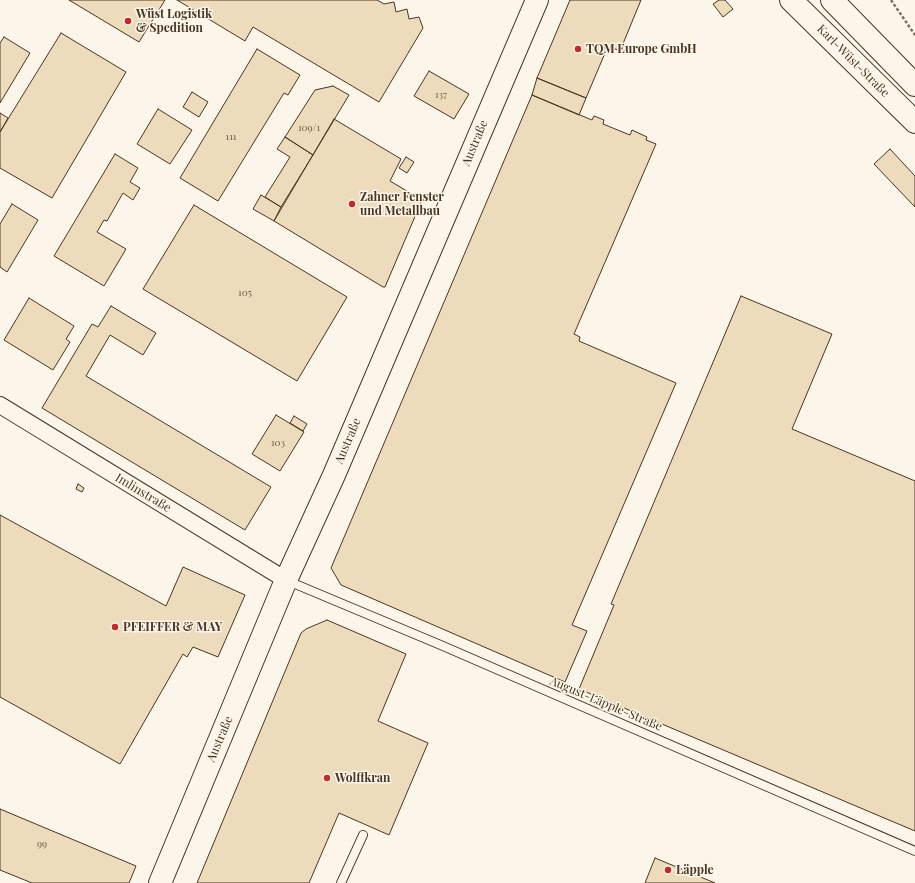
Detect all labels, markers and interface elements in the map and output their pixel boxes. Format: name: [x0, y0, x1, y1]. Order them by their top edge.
place label: Wüst Logistik & Spedition: [136, 7, 212, 35]
marker: Wüst Logistik & Spedition: [123, 16, 133, 26]
street label: Karl-Wüst-Straße: [814, 22, 892, 100]
place label: TQM Europe GmbH: [586, 42, 697, 56]
marker: TQM Europe GmbH: [573, 44, 583, 54]
house number: 137: [435, 89, 447, 101]
street label: Austraße: [459, 118, 491, 168]
house number: 109/1: [298, 122, 320, 134]
house number: 111: [225, 131, 237, 143]
place label: Zahner Fenster und Metallbau: [360, 190, 444, 218]
marker: Zahner Fenster und Metallbau: [347, 199, 357, 209]
house number: 105: [238, 287, 252, 299]
street label: Austraße: [332, 416, 364, 466]
house number: 103: [271, 437, 285, 449]
street label: Imlinstraße: [112, 471, 174, 515]
place label: PFEIFFER & MAY: [123, 620, 222, 634]
marker: PFEIFFER & MAY: [110, 622, 120, 632]
street label: August-Läpple-Straße: [548, 674, 664, 734]
street label: Austraße: [204, 714, 236, 764]
place label: Wolffkran: [335, 771, 390, 785]
marker: Wolffkran: [322, 773, 332, 783]
house number: 99: [37, 838, 47, 850]
place label: Läpple: [676, 863, 714, 877]
marker: Läpple: [663, 865, 673, 875]

